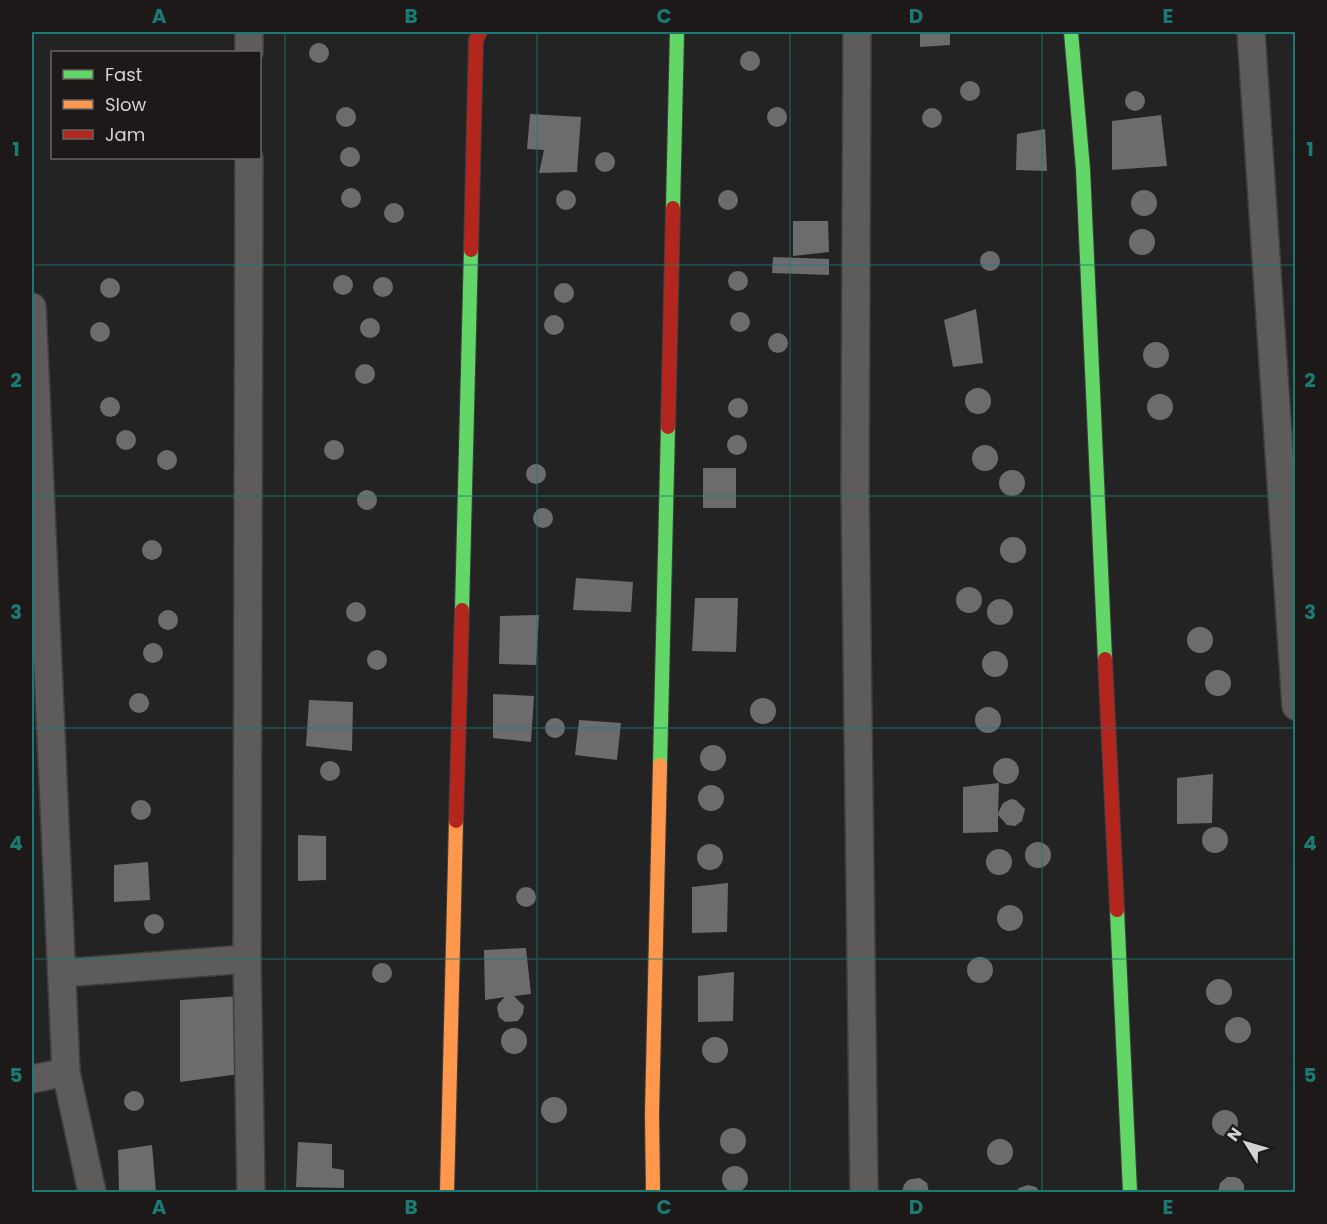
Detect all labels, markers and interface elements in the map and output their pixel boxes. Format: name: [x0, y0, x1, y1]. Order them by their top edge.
text: A: [152, 2, 167, 30]
text: B: [404, 2, 418, 30]
text: C: [656, 2, 672, 30]
text: D: [909, 2, 923, 30]
text: E: [1163, 2, 1173, 30]
legend: [51, 51, 261, 159]
text: Fast: [105, 62, 142, 87]
text: Slow: [105, 92, 147, 117]
text: Jam: [105, 122, 145, 147]
text: 1: [12, 135, 20, 163]
text: 1: [1306, 135, 1314, 163]
text: 2: [10, 366, 22, 394]
text: 2: [1304, 366, 1316, 394]
text: 3: [10, 598, 22, 626]
text: 3: [1304, 598, 1316, 626]
text: 4: [9, 829, 23, 857]
text: 4: [1303, 829, 1317, 857]
text: 5: [10, 1061, 23, 1089]
text: 5: [1304, 1061, 1317, 1089]
north arrow: [1216, 1113, 1276, 1173]
text: N: [1222, 1123, 1247, 1146]
text: A: [152, 1193, 167, 1221]
text: B: [404, 1193, 418, 1221]
text: C: [656, 1193, 672, 1221]
text: D: [909, 1193, 923, 1221]
text: E: [1163, 1193, 1173, 1221]

